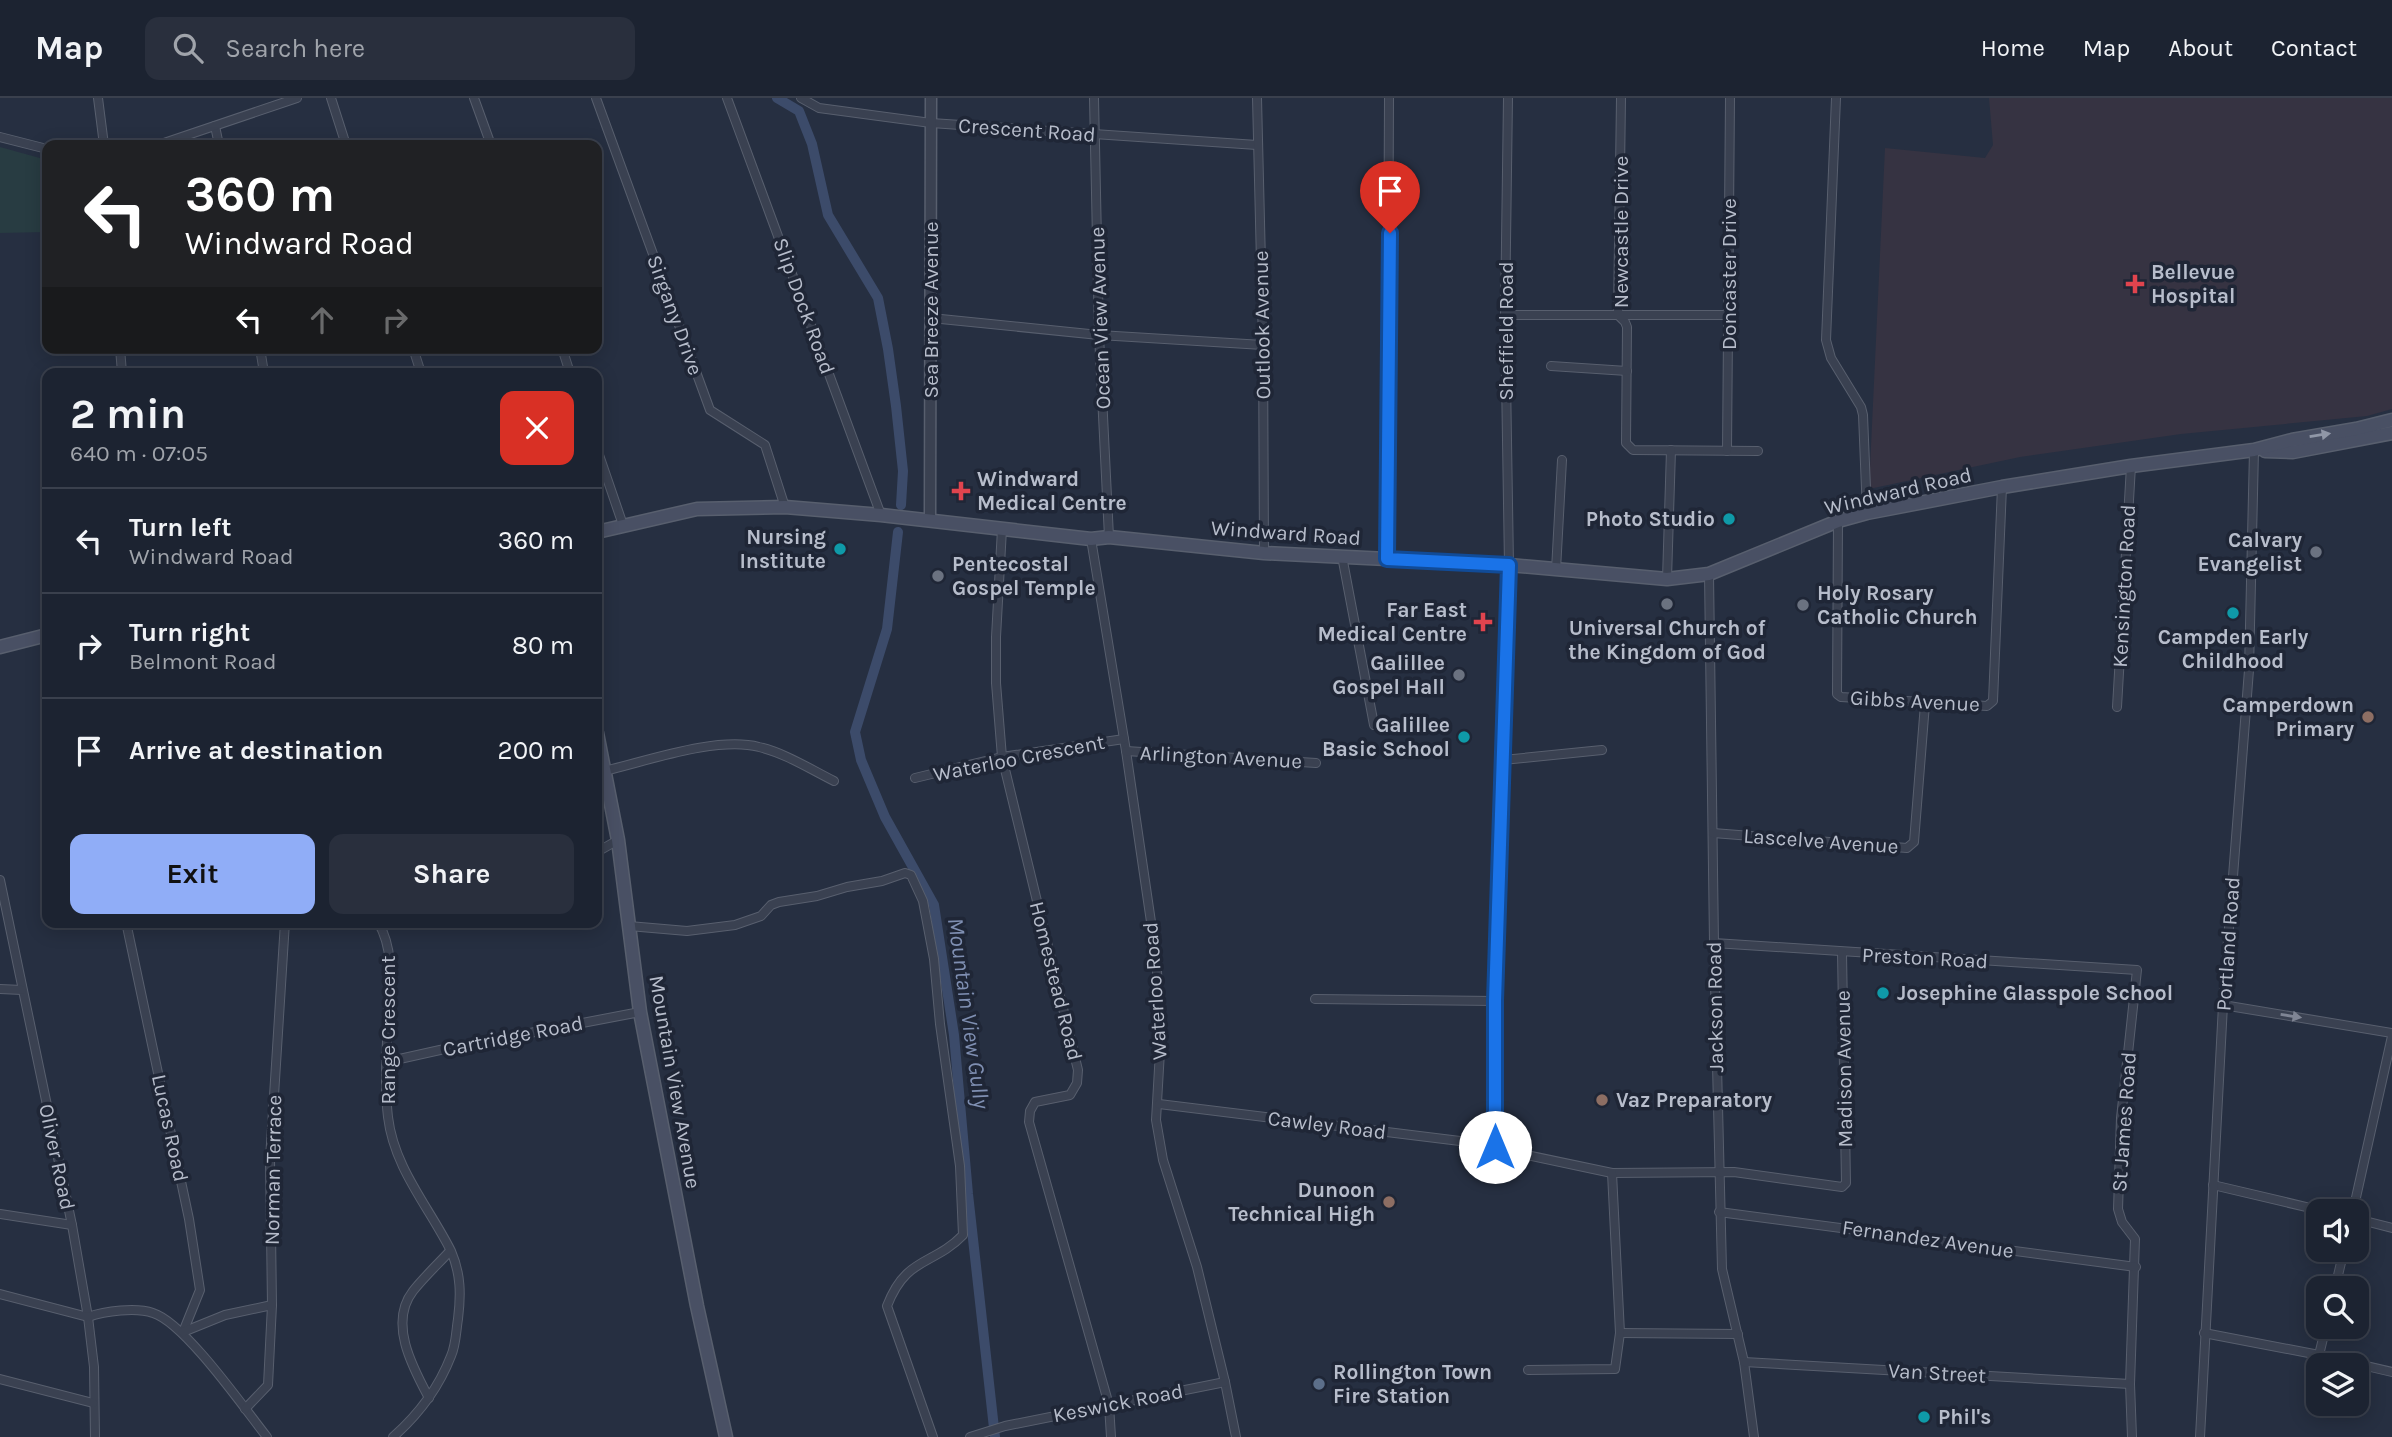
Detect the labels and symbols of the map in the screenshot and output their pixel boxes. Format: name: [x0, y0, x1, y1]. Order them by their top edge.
street label: Crescent Road: [957, 113, 1097, 147]
street label: Newcastle Drive: [1609, 156, 1633, 308]
pin: [1360, 161, 1420, 233]
street label: Doncaster Drive: [1717, 198, 1741, 350]
street label: Sea Breeze Avenue: [919, 221, 943, 399]
street label: Ocean View Avenue: [1085, 226, 1115, 410]
street label: Slip Dock Road: [768, 235, 840, 377]
street label: Outlook Avenue: [1249, 250, 1275, 400]
street label: Sirgany Drive: [642, 252, 708, 378]
place label: Bellevue Hospital: [2151, 260, 2235, 308]
street label: Sheffield Road: [1494, 261, 1518, 401]
marker: Bellevue Hospital: [2125, 274, 2145, 294]
one-way arrow: [2309, 429, 2331, 440]
street label: Windward Road: [1822, 462, 1974, 520]
place label: Windward Medical Centre: [977, 467, 1127, 515]
marker: Windward Medical Centre: [951, 481, 971, 501]
street label: Kensington Road: [2108, 504, 2140, 668]
place label: Photo Studio: [1586, 507, 1715, 531]
marker: Photo Studio: [1721, 511, 1737, 527]
street label: Windward Road: [1210, 516, 1362, 550]
place label: Nursing Institute: [739, 525, 826, 573]
place label: Calvary Evangelist: [2197, 528, 2302, 576]
marker: Nursing Institute: [832, 541, 848, 557]
marker: Calvary Evangelist: [2308, 544, 2324, 560]
place label: Pentecostal Gospel Temple: [952, 552, 1096, 600]
marker: Pentecostal Gospel Temple: [930, 568, 946, 584]
place label: Holy Rosary Catholic Church: [1817, 581, 1978, 629]
marker: Universal Church of the Kingdom of God: [1659, 596, 1675, 612]
marker: Holy Rosary Catholic Church: [1795, 597, 1811, 613]
place label: Far East Medical Centre: [1317, 598, 1467, 646]
marker: Campden Early Childhood: [2225, 605, 2241, 621]
marker: Far East Medical Centre: [1473, 612, 1493, 632]
place label: Universal Church of the Kingdom of God: [1568, 616, 1766, 664]
place label: Campden Early Childhood: [2158, 625, 2309, 673]
place label: Galillee Gospel Hall: [1332, 651, 1445, 699]
marker: Galillee Gospel Hall: [1451, 667, 1467, 683]
street label: Gibbs Avenue: [1850, 686, 1980, 716]
place label: Camperdown Primary: [2223, 693, 2354, 741]
marker: Camperdown Primary: [2360, 709, 2376, 725]
place label: Galillee Basic School: [1322, 713, 1450, 761]
marker: Galillee Basic School: [1456, 729, 1472, 745]
street label: Waterloo Crescent: [931, 730, 1107, 786]
street label: Arlington Avenue: [1139, 741, 1303, 773]
street label: Lascelve Avenue: [1743, 824, 1899, 858]
street label: Portland Road: [2211, 876, 2245, 1012]
street label: Homestead Road: [1025, 899, 1087, 1063]
water label: Mountain View Gully: [942, 916, 995, 1111]
street label: Waterloo Road: [1138, 921, 1172, 1061]
street label: Jackson Road: [1702, 941, 1728, 1073]
street label: Preston Road: [1861, 943, 1989, 973]
street label: Range Crescent: [376, 955, 400, 1105]
street label: Mountain View Avenue: [644, 973, 706, 1191]
place label: Josephine Glasspole School: [1897, 981, 2173, 1005]
marker: Josephine Glasspole School: [1875, 985, 1891, 1001]
street label: Madison Avenue: [1831, 990, 1857, 1148]
street label: Cartridge Road: [441, 1011, 585, 1061]
one-way arrow: [2280, 1011, 2302, 1022]
street label: St James Road: [2107, 1051, 2141, 1193]
street label: Lucas Road: [147, 1072, 193, 1184]
place label: Vaz Preparatory: [1616, 1088, 1772, 1112]
marker: Vaz Preparatory: [1594, 1092, 1610, 1108]
street label: Norman Terrace: [260, 1095, 286, 1245]
street label: Oliver Road: [34, 1102, 80, 1212]
street label: Cawley Road: [1266, 1106, 1388, 1144]
position arrow: [1458, 1110, 1532, 1184]
place label: Dunoon Technical High: [1228, 1178, 1375, 1226]
marker: Dunoon Technical High: [1381, 1194, 1397, 1210]
street label: Fernandez Avenue: [1841, 1215, 2015, 1263]
street label: Van Street: [1887, 1358, 1987, 1388]
place label: Rollington Town Fire Station: [1333, 1360, 1492, 1408]
marker: Rollington Town Fire Station: [1311, 1376, 1327, 1392]
street label: Keswick Road: [1051, 1379, 1185, 1427]
place label: Phil's: [1938, 1405, 1991, 1429]
marker: Phil's: [1916, 1409, 1932, 1425]

